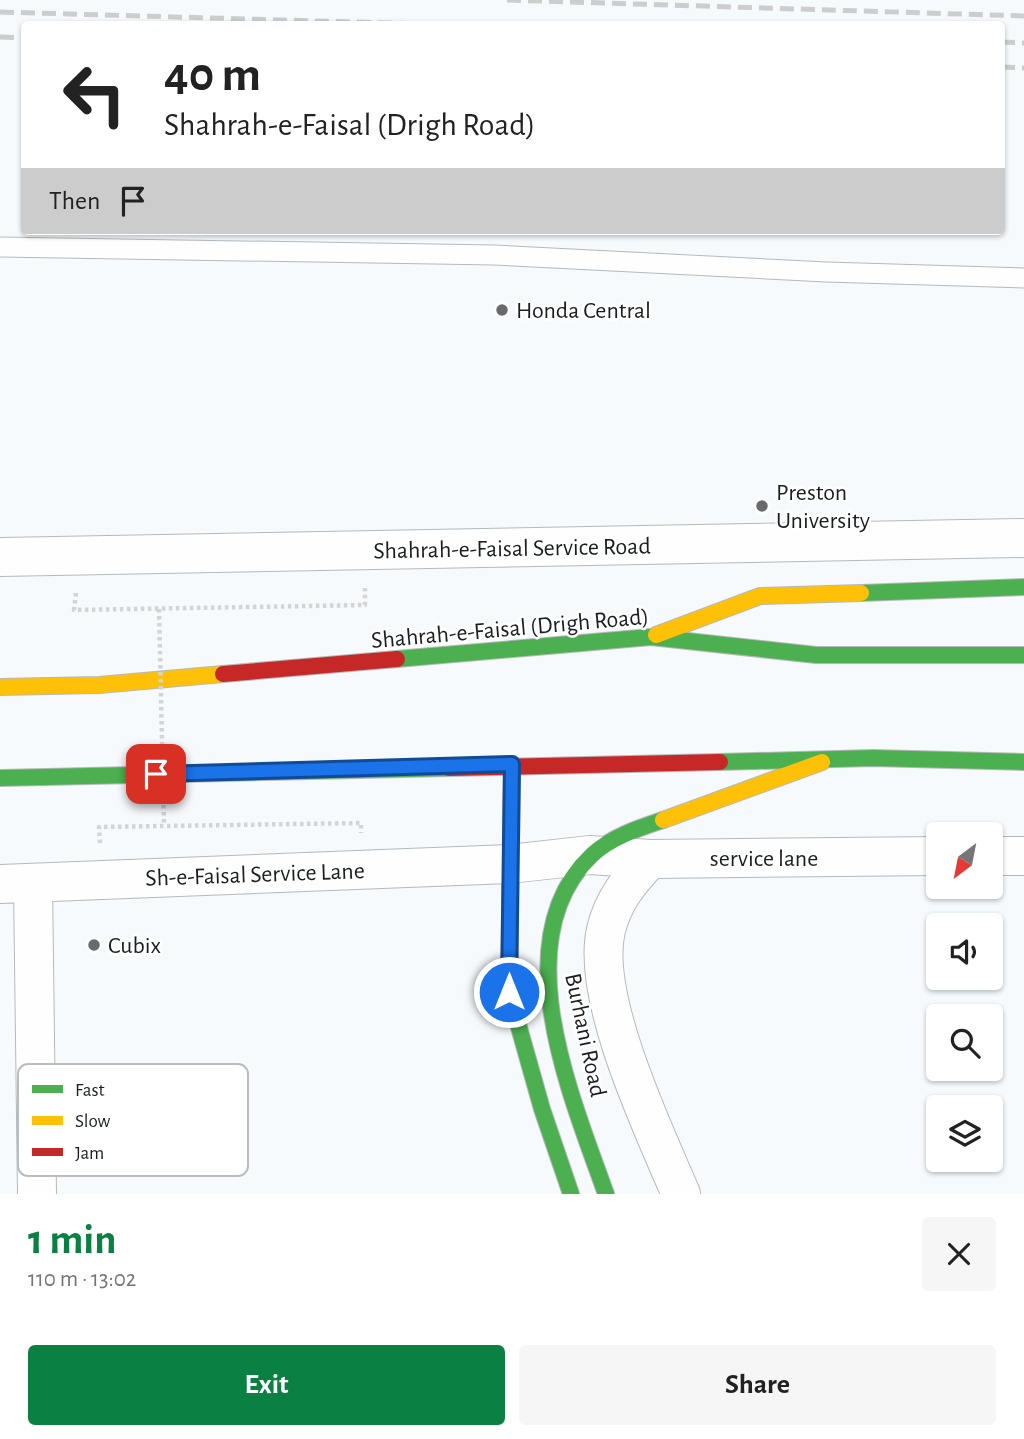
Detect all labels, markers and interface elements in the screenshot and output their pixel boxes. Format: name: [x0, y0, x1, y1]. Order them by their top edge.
icon: left: [49, 49, 140, 140]
text: 40 m: [164, 51, 261, 100]
text: Shahrah-e-Faisal (Drigh Road): [164, 109, 536, 141]
icon: arrive: [114, 182, 152, 220]
text: Then: [49, 188, 100, 214]
place label: Honda Central: [516, 299, 651, 323]
marker: Honda Central: [494, 302, 510, 318]
place label: Preston University: [776, 481, 870, 533]
marker: Preston University: [754, 498, 770, 514]
street label: Shahrah-e-Faisal Service Road: [373, 535, 651, 563]
street label: Shahrah-e-Faisal (Drigh Road): [370, 605, 650, 653]
pin: [126, 744, 186, 804]
icon: arrive: [137, 755, 175, 793]
north arrow: [926, 822, 1003, 900]
map controls: [926, 822, 1003, 1172]
street label: service lane: [710, 847, 818, 871]
street label: Sh-e-Faisal Service Lane: [145, 859, 365, 891]
button: sound: [926, 913, 1003, 990]
place label: Cubix: [108, 934, 162, 958]
marker: Cubix: [86, 937, 102, 953]
position arrow: [472, 955, 546, 1029]
street label: Burhani Road: [560, 971, 610, 1099]
button: search: [926, 1004, 1003, 1081]
legend: [18, 1064, 248, 1176]
text: Fast: [75, 1081, 105, 1100]
button: layers: [926, 1095, 1003, 1172]
text: Slow: [75, 1112, 111, 1131]
text: Jam: [75, 1144, 104, 1163]
button: close: [922, 1217, 996, 1291]
text: 1 min: [28, 1219, 117, 1261]
text: 110 m · 13:02: [28, 1268, 136, 1291]
button: Exit: [28, 1345, 505, 1425]
button: Share: [519, 1345, 996, 1425]

